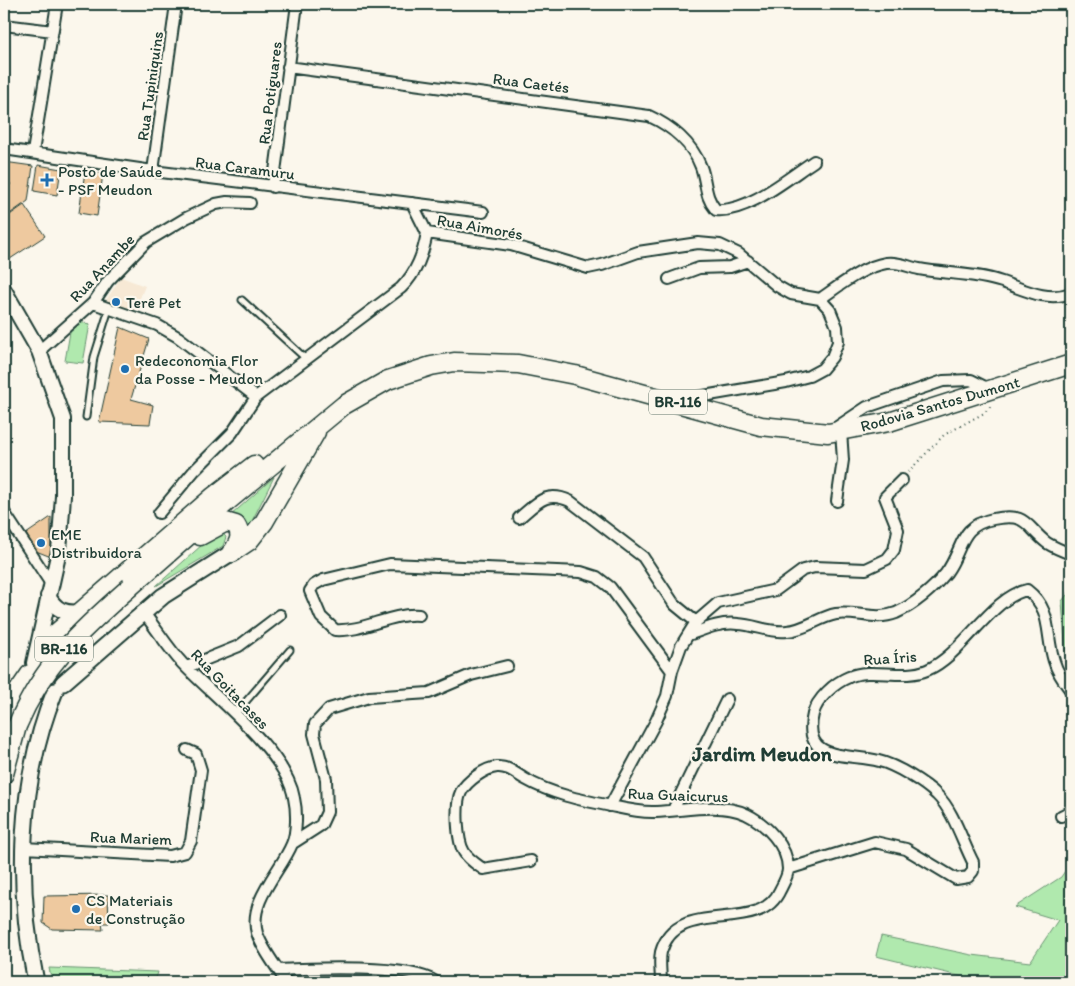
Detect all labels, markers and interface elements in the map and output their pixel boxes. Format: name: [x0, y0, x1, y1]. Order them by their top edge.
street label: Rua Tupiniquins: [133, 30, 167, 142]
street label: Rua Potiguares: [254, 40, 286, 146]
street label: Rua Caetés: [492, 69, 570, 97]
street label: Rua Caramuru: [194, 152, 296, 184]
place label: Posto de Saúde - PSF Meudon: [58, 162, 162, 199]
marker: Posto de Saúde - PSF Meudon: [40, 173, 54, 187]
street label: Rua Aimorés: [436, 210, 524, 244]
street label: Rua Anambe: [66, 230, 138, 306]
place label: Terê Pet: [126, 293, 181, 312]
marker: Terê Pet: [110, 296, 122, 308]
place label: Redeconomia Flor da Posse - Meudon: [135, 351, 264, 388]
marker: Redeconomia Flor da Posse - Meudon: [119, 363, 131, 375]
street label: Rodovia Santos Dumont: [858, 372, 1022, 436]
road number: BR-116: [649, 390, 707, 414]
place label: EME Distribuidora: [51, 525, 143, 562]
marker: EME Distribuidora: [35, 537, 47, 549]
road number: BR-116: [35, 636, 93, 662]
street label: Rua Goitacases: [187, 645, 273, 733]
street label: Rua Íris: [863, 647, 917, 669]
district label: Jardim Meudon: [691, 741, 833, 766]
street label: Rua Guaicurus: [627, 784, 729, 806]
street label: Rua Mariem: [90, 827, 172, 849]
place label: CS Materiais de Construção: [86, 891, 185, 928]
marker: CS Materiais de Construção: [70, 903, 82, 915]

